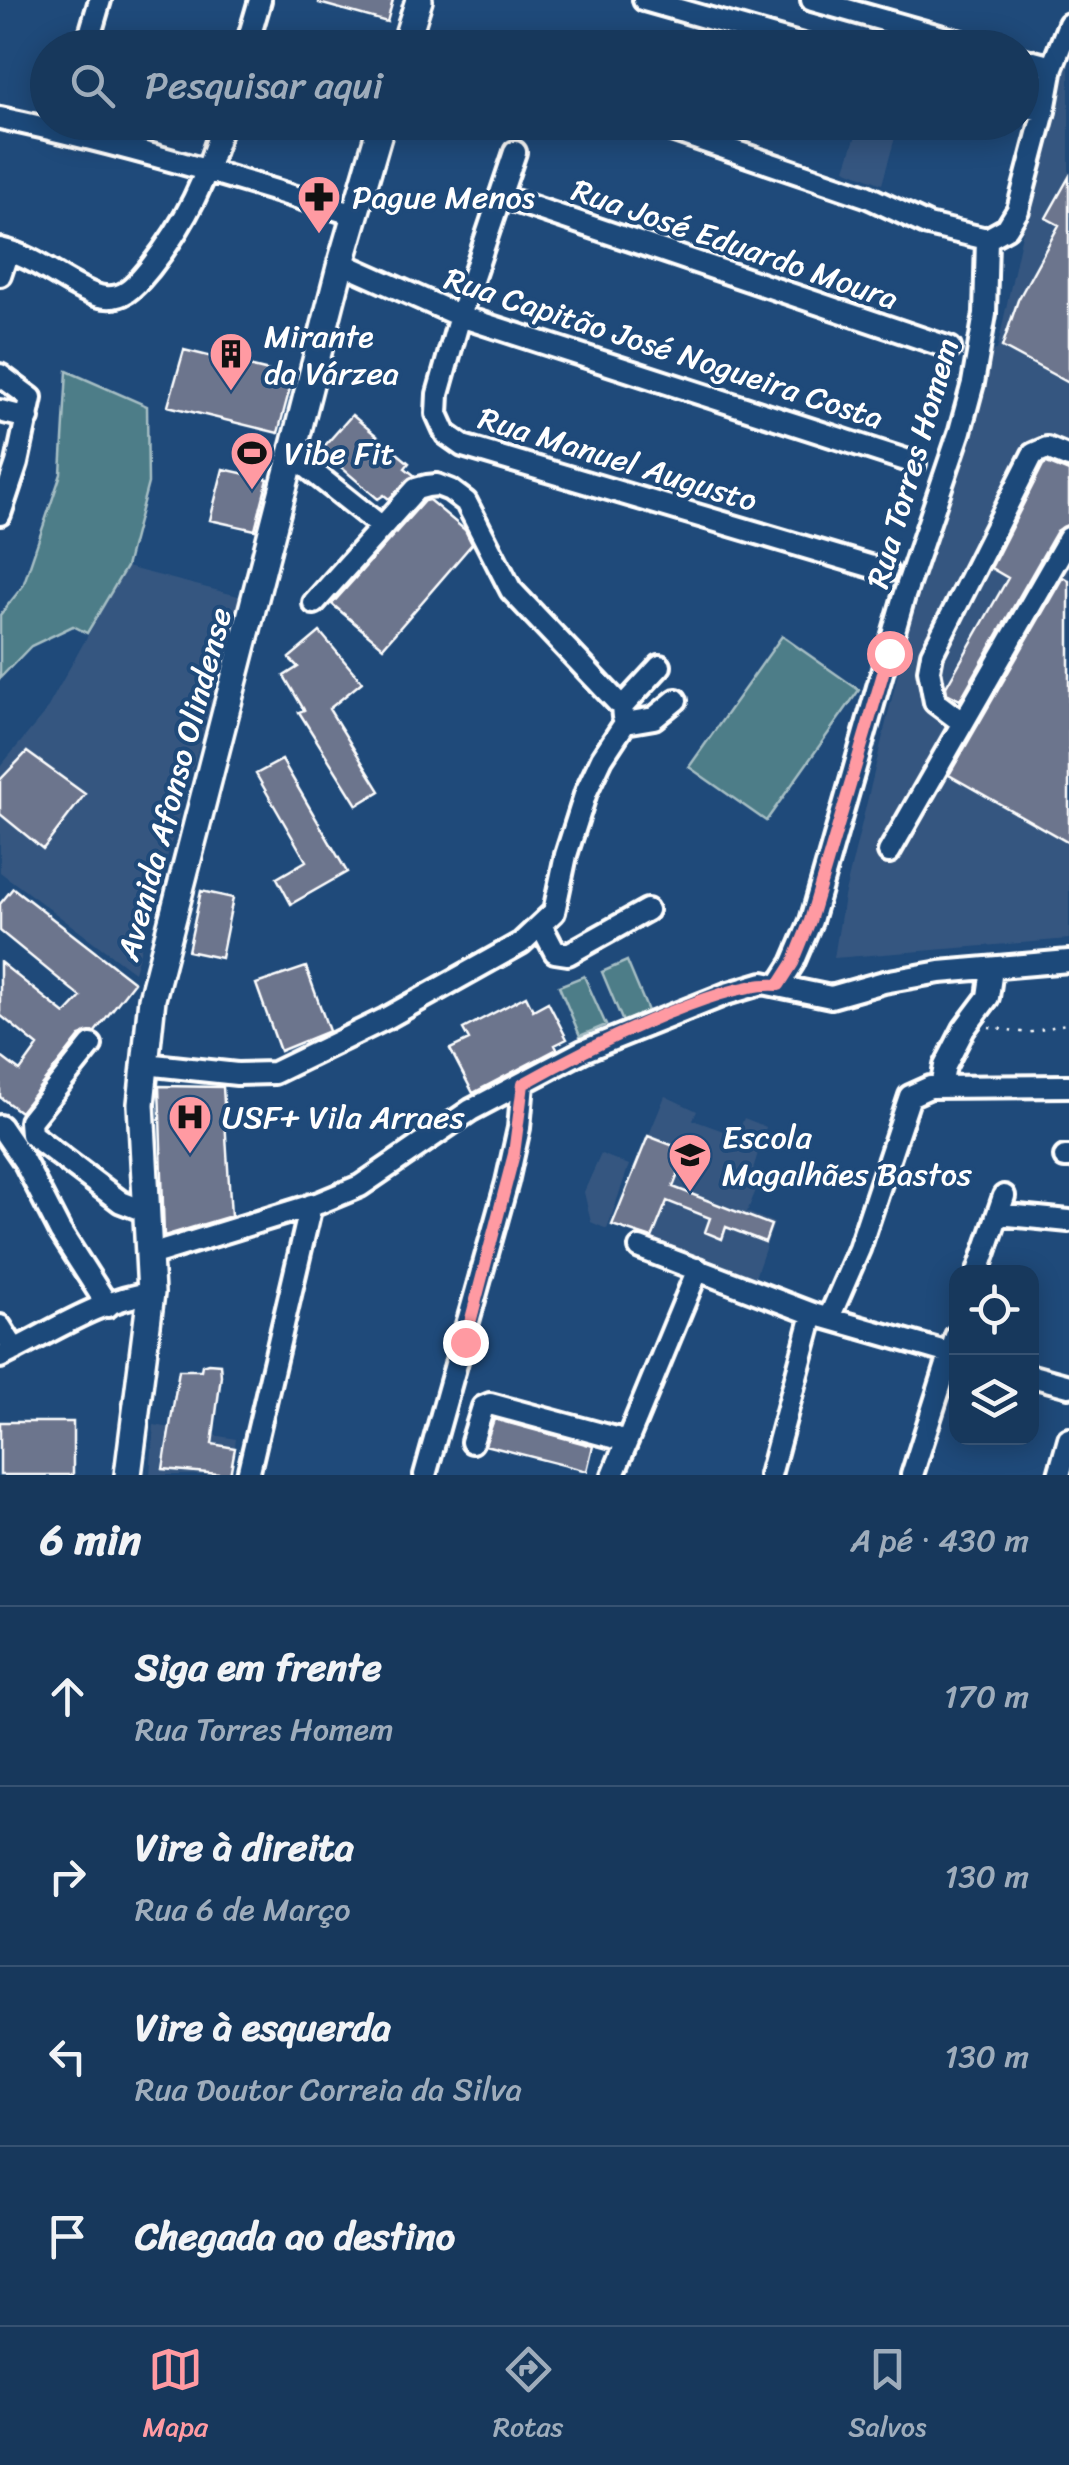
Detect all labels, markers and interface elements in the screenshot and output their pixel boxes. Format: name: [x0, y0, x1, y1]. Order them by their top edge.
search box: [30, 30, 1039, 140]
text: Pesquisar aqui: [145, 52, 383, 119]
icon: search: [65, 58, 120, 113]
street label: Rua José Eduardo Moura: [564, 162, 906, 327]
place label: Pague Menos: [352, 169, 535, 226]
pharmacy icon: Pague Menos: [296, 174, 342, 235]
street label: Rua Capitão José Nogueira Costa: [437, 250, 891, 446]
place label: Mirante da Várzea: [264, 308, 399, 402]
building icon: Mirante da Várzea: [208, 331, 254, 392]
street label: Rua Torres Homem: [849, 331, 976, 595]
street label: Rua Manuel Augusto: [471, 390, 764, 529]
place label: Vibe Fit: [284, 425, 394, 482]
sports icon: Vibe Fit: [229, 430, 275, 491]
street label: Avenida Afonso Olindense: [100, 601, 249, 968]
route start: [867, 631, 913, 677]
place label: USF+ Vila Arraes: [222, 1089, 465, 1146]
hospital icon: USF+ Vila Arraes: [167, 1094, 213, 1155]
place label: Escola Magalhães Bastos: [722, 1109, 972, 1203]
school or university icon: Escola Magalhães Bastos: [667, 1132, 713, 1193]
map controls: [949, 1265, 1039, 1445]
button: locate: [949, 1265, 1039, 1355]
route end: [443, 1320, 489, 1366]
button: layers: [949, 1355, 1039, 1445]
text: 6 min: [40, 1503, 141, 1577]
text: A pé · 430 m: [850, 1512, 1029, 1569]
text: Siga em frente: [135, 1634, 382, 1701]
text: 170 m: [944, 1668, 1029, 1725]
icon: ahead: [40, 1669, 95, 1724]
text: Rua Torres Homem: [135, 1701, 394, 1758]
text: Vire à direita: [135, 1814, 354, 1881]
text: 130 m: [945, 1848, 1029, 1905]
icon: right: [40, 1849, 95, 1904]
text: Rua 6 de Março: [135, 1881, 351, 1938]
text: Vire à esquerda: [135, 1994, 391, 2061]
text: 130 m: [945, 2028, 1029, 2085]
icon: left: [40, 2029, 95, 2084]
text: Rua Doutor Correia da Silva: [135, 2061, 522, 2118]
text: Chegada ao destino: [135, 2203, 455, 2270]
icon: arrive: [40, 2209, 95, 2264]
tab: Mapa: [142, 2342, 208, 2451]
tab: Rotas: [493, 2342, 563, 2451]
tab: Salvos: [848, 2342, 927, 2451]

